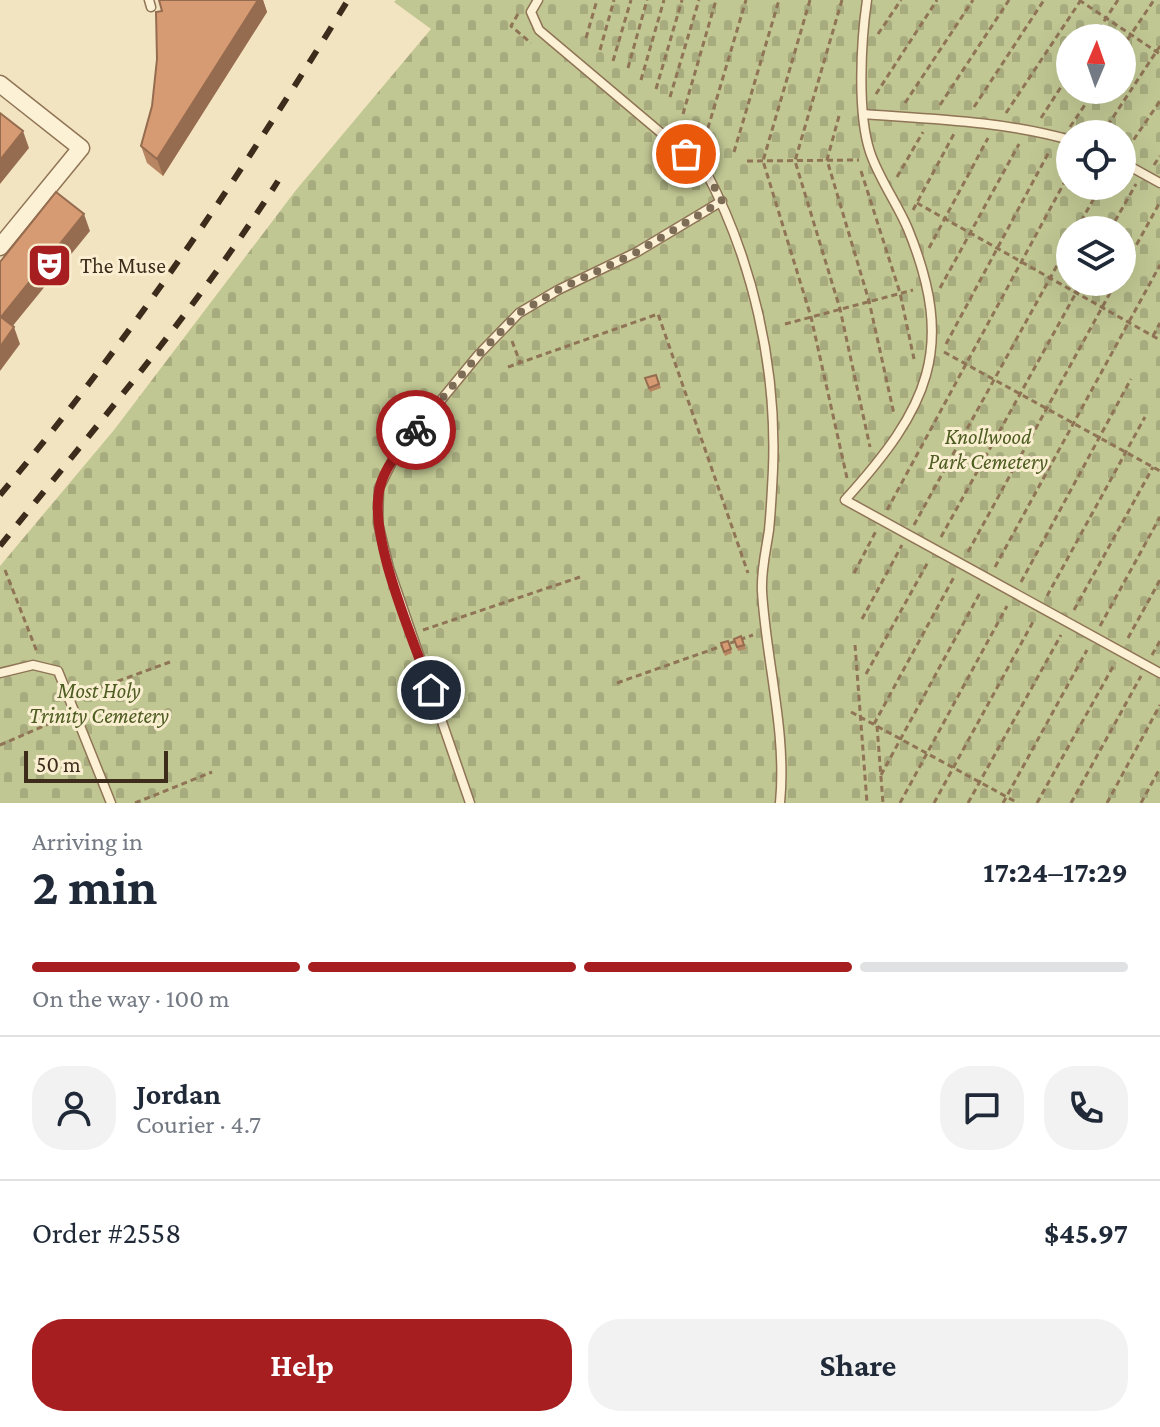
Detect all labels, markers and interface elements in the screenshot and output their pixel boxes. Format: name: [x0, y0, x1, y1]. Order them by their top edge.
north arrow: [1056, 24, 1136, 104]
map controls: [1056, 24, 1136, 296]
pin: [652, 120, 720, 188]
button: locate: [1056, 120, 1136, 200]
icon: bag: [664, 132, 708, 176]
button: layers: [1056, 216, 1136, 296]
theatre icon: The Muse: [25, 241, 73, 289]
place label: The Muse: [80, 253, 166, 278]
courier: [376, 390, 456, 470]
icon: bike: [394, 408, 438, 452]
park label: Knollwood Park Cemetery: [928, 424, 1048, 474]
pin: [397, 656, 465, 724]
icon: home: [409, 668, 453, 712]
park label: Most Holy Trinity Cemetery: [29, 678, 169, 728]
scale bar: [24, 747, 168, 783]
text: 50 m: [36, 752, 81, 777]
text: Arriving in: [32, 827, 143, 856]
text: 17:24–17:29: [983, 855, 1128, 888]
text: 2 min: [32, 857, 157, 915]
text: On the way · 100 m: [32, 984, 230, 1013]
button: person: [32, 1066, 116, 1150]
button: chat: [940, 1066, 1024, 1150]
button: phone: [1044, 1066, 1128, 1150]
text: Jordan: [136, 1077, 221, 1110]
text: Courier · 4.7: [136, 1110, 261, 1139]
text: Order #2558: [32, 1216, 181, 1249]
text: $45.97: [1044, 1216, 1128, 1249]
button: Help: [32, 1319, 572, 1411]
button: Share: [588, 1319, 1128, 1411]

